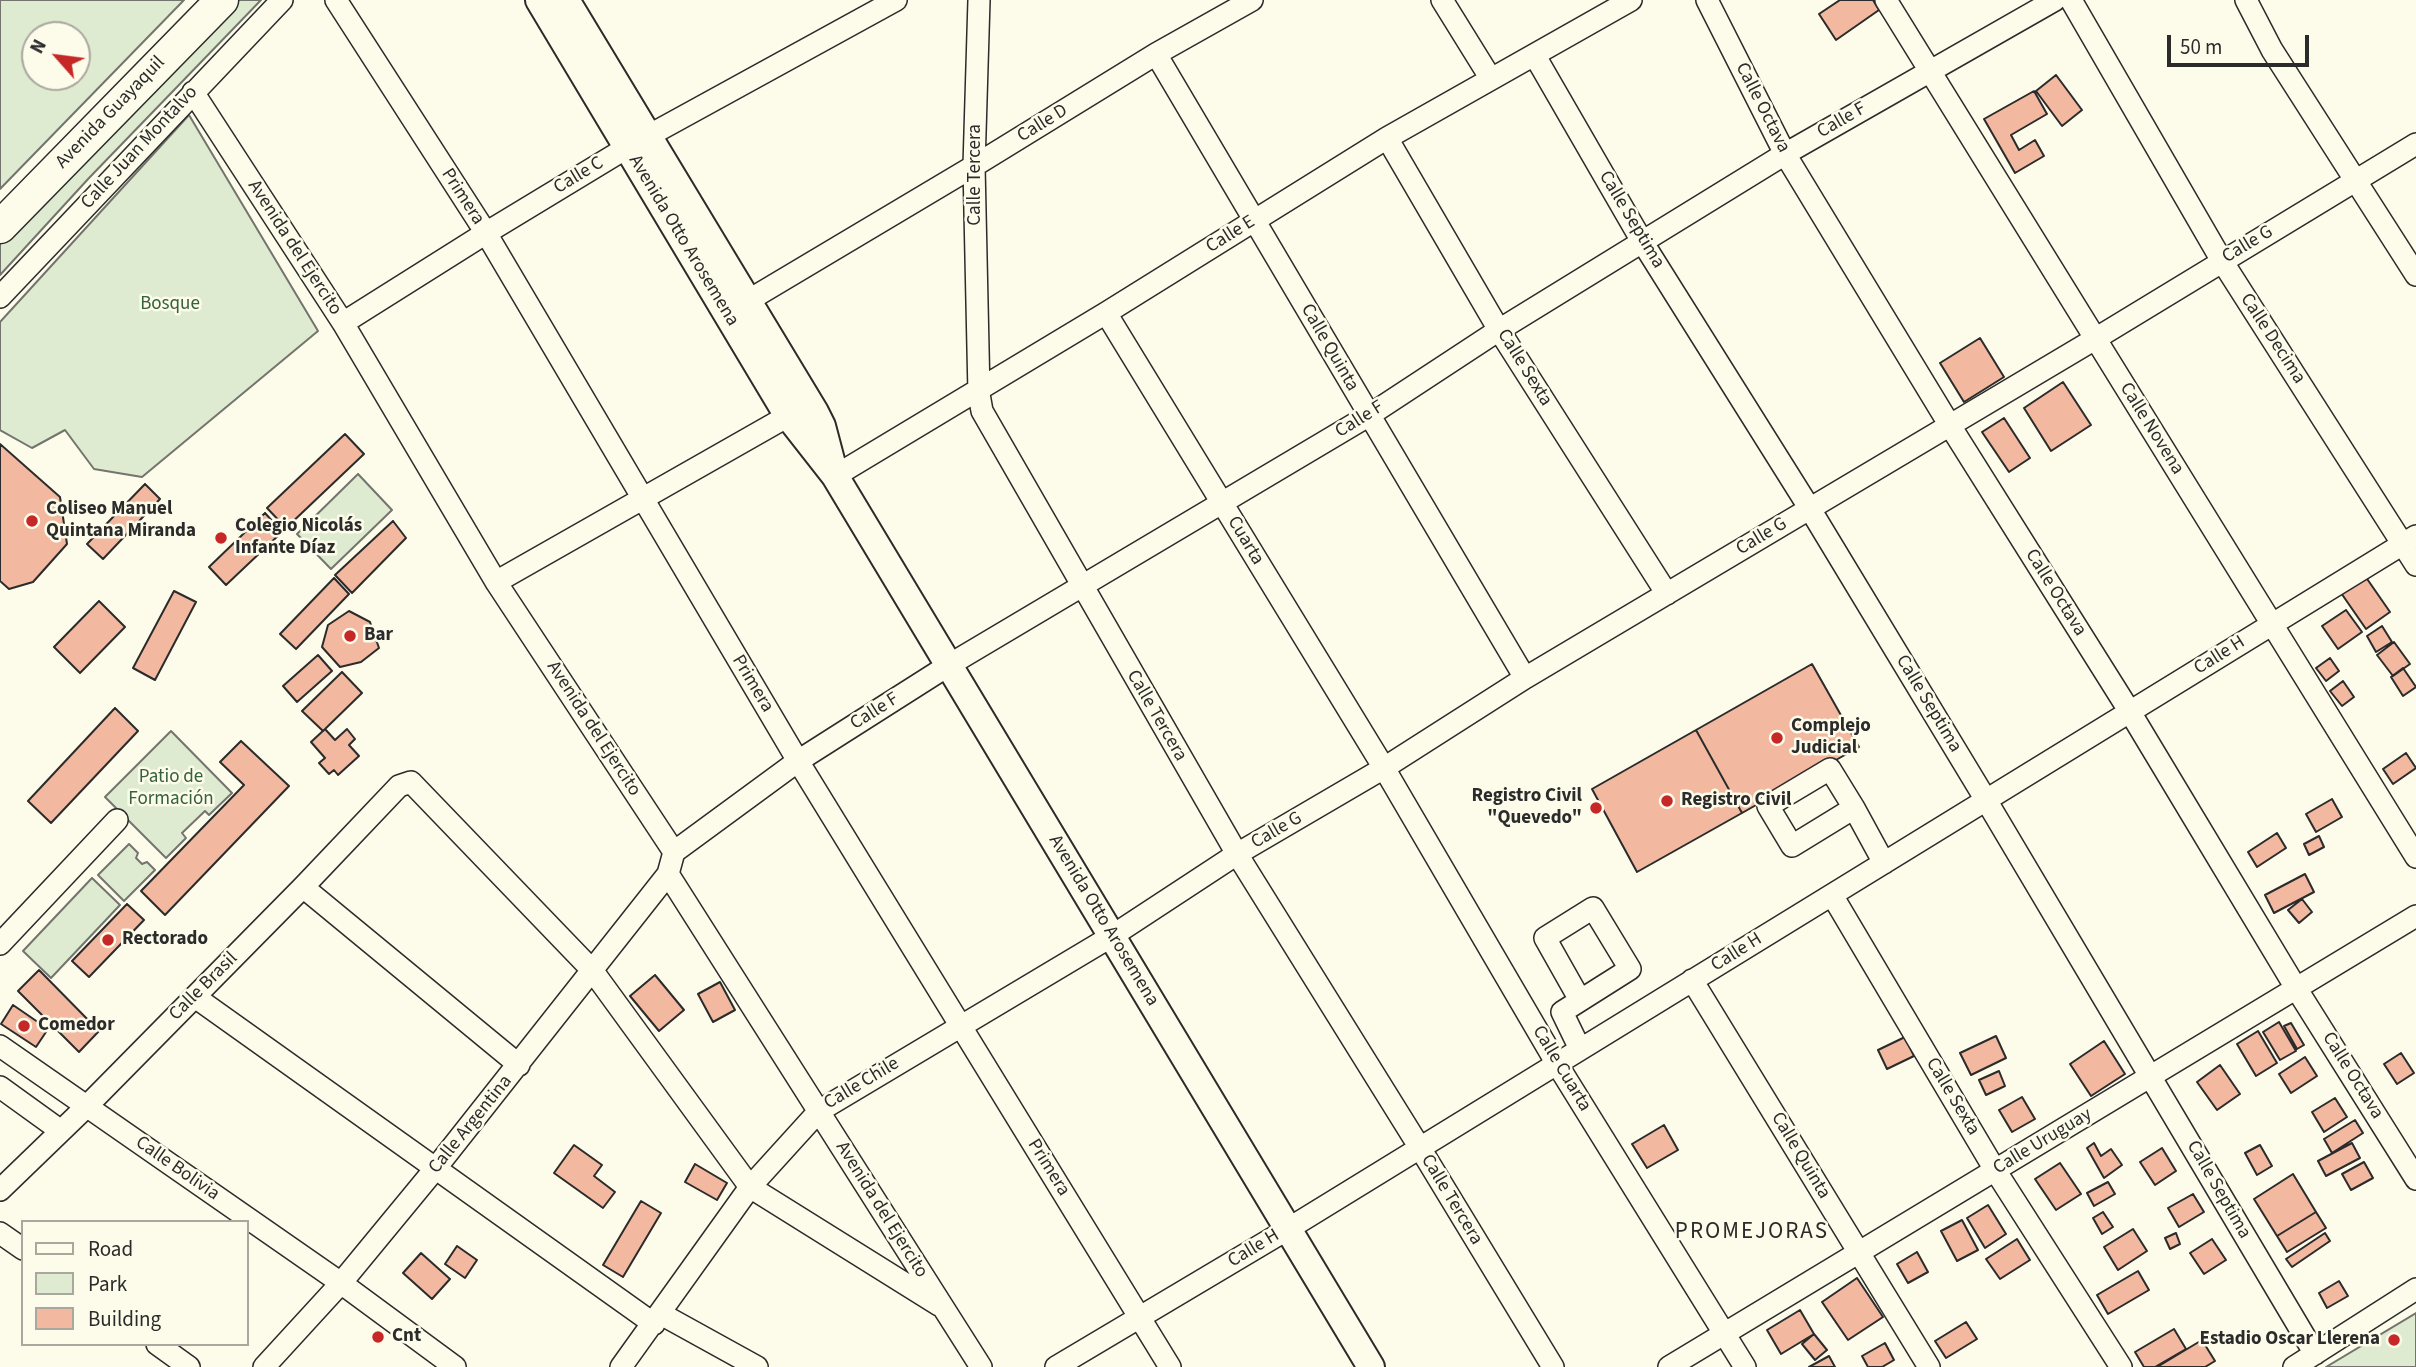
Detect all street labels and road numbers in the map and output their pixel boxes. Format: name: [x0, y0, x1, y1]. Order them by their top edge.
street label: Avenida Guayaquil: [52, 52, 170, 174]
street label: Calle Octava: [1730, 59, 1794, 157]
street label: Calle Juan Montalvo: [77, 82, 203, 214]
street label: Calle F: [1813, 98, 1871, 144]
street label: Calle D: [1014, 100, 1072, 148]
street label: Calle Tercera: [965, 124, 987, 226]
street label: Avenida Otto Arosemena: [623, 151, 743, 331]
street label: Calle C: [550, 152, 608, 200]
street label: Primera: [435, 164, 489, 230]
street label: Calle Septima: [1593, 167, 1669, 273]
street label: Avenida del Ejercito: [242, 176, 346, 320]
street label: Calle E: [1202, 211, 1260, 259]
street label: Calle G: [2219, 221, 2277, 269]
street label: Calle Decima: [2234, 290, 2310, 388]
street label: Calle Quinta: [1295, 300, 1363, 396]
street label: Calle Sexta: [1491, 325, 1557, 411]
street label: Calle Novena: [2114, 379, 2188, 479]
street label: Calle F: [1332, 396, 1388, 444]
street label: Cuarta: [1222, 513, 1268, 569]
street label: Calle G: [1733, 513, 1791, 561]
street label: Calle Octava: [2019, 545, 2091, 641]
street label: Calle H: [2190, 632, 2250, 680]
street label: Primera: [726, 651, 778, 717]
street label: Calle Septima: [1890, 651, 1966, 757]
street label: Avenida del Ejercito: [541, 657, 645, 801]
street label: Calle Tercera: [1121, 666, 1191, 766]
street label: Calle F: [847, 688, 903, 736]
street label: Calle G: [1247, 807, 1307, 855]
street label: Avenida Otto Arosemena: [1043, 831, 1163, 1011]
street label: Calle H: [1707, 929, 1767, 977]
street label: Calle Brasil: [165, 948, 243, 1026]
street label: Calle Cuarta: [1526, 1022, 1596, 1116]
street label: Calle Octava: [2316, 1028, 2388, 1124]
street label: Calle Chile: [820, 1053, 904, 1115]
street label: Calle Sexta: [1920, 1054, 1984, 1140]
street label: Calle Argentina: [424, 1071, 518, 1179]
street label: Calle Uruguay: [1990, 1104, 2096, 1180]
street label: Calle Quinta: [1765, 1109, 1835, 1203]
street label: Calle Bolivia: [131, 1132, 223, 1206]
street label: Primera: [1022, 1135, 1074, 1201]
street label: Calle Septima: [2181, 1137, 2255, 1243]
street label: Avenida del Ejercito: [830, 1138, 932, 1282]
street label: Calle Tercera: [1415, 1151, 1487, 1249]
street label: Calle H: [1224, 1225, 1284, 1273]

